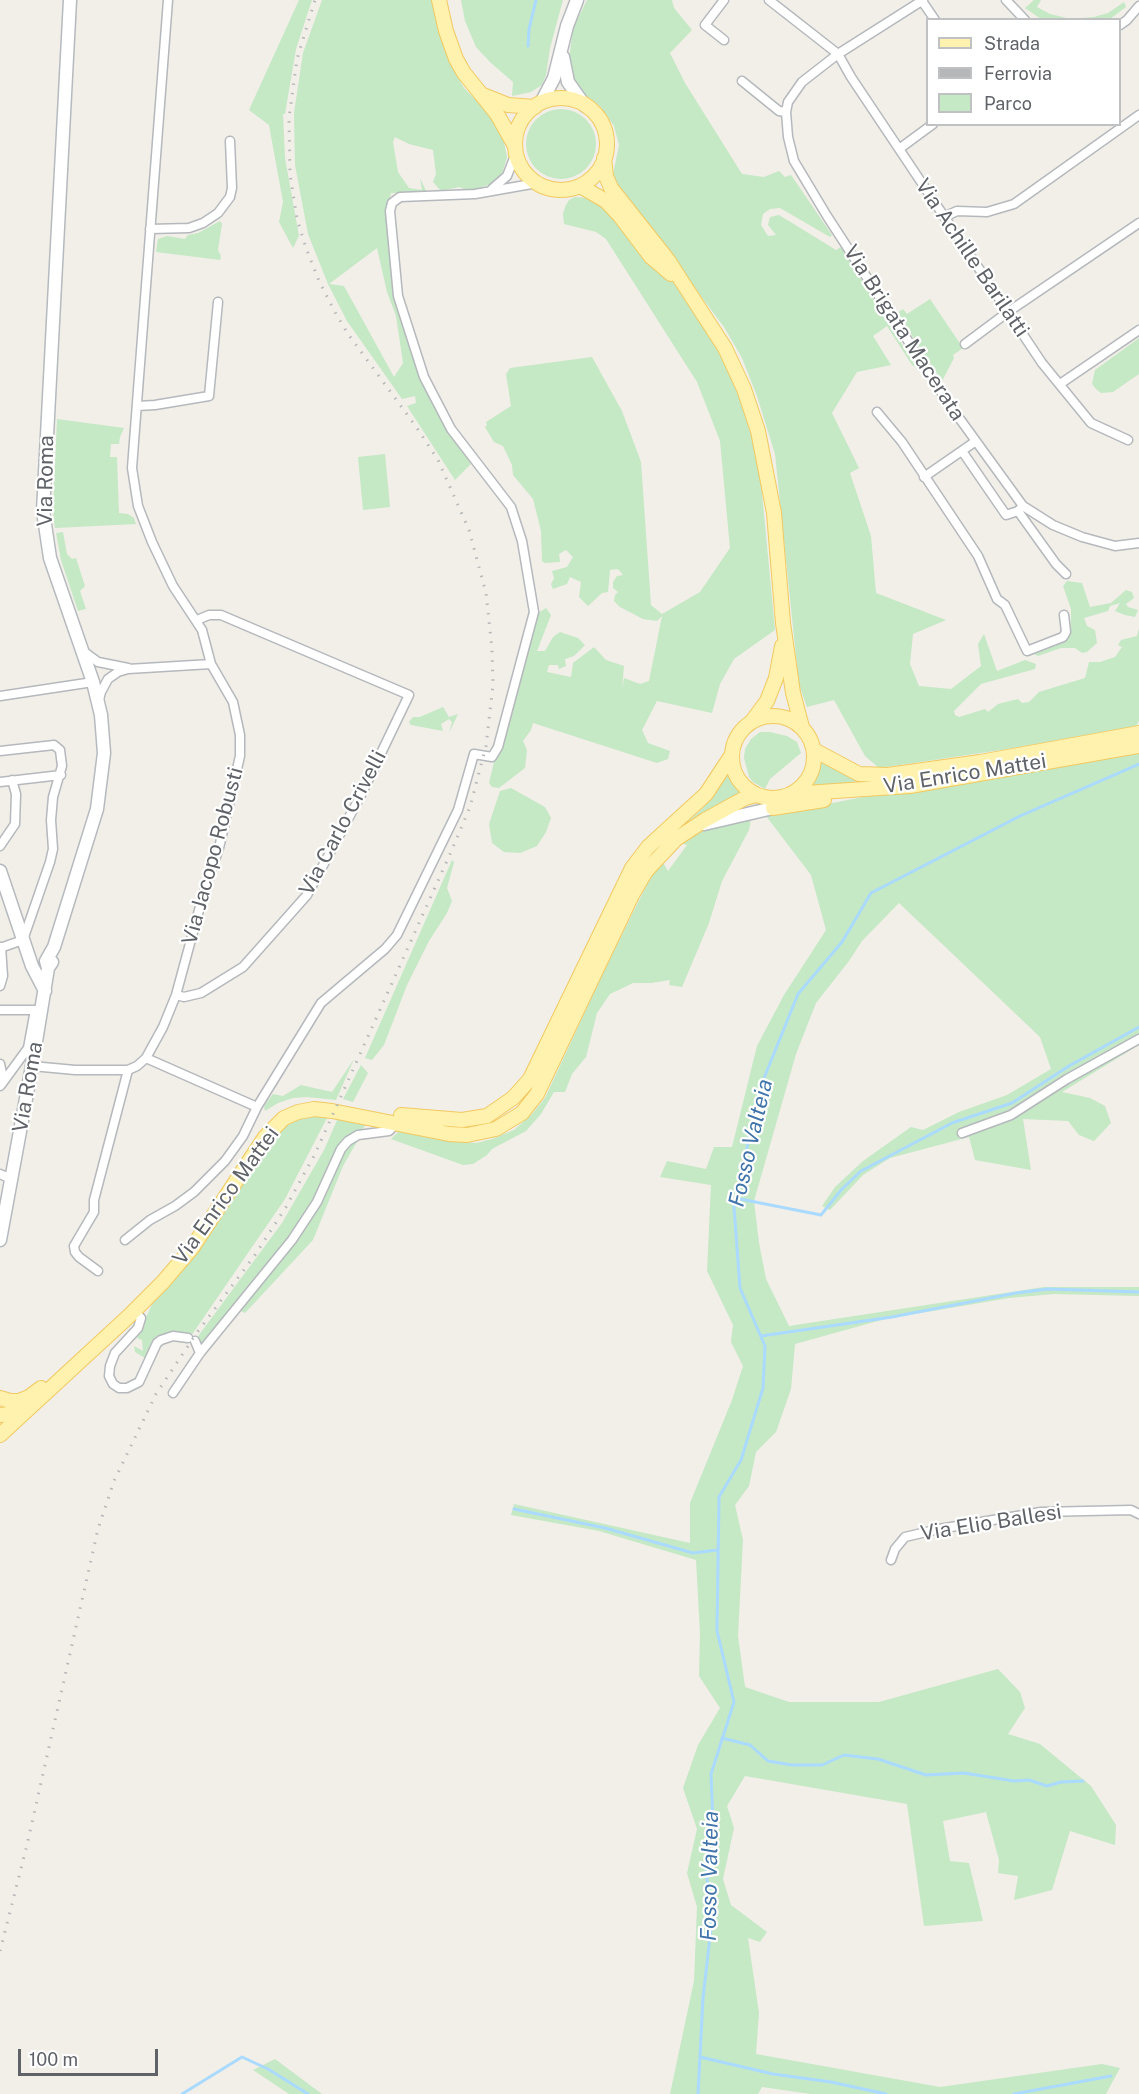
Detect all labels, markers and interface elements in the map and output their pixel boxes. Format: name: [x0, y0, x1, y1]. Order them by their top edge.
legend: [926, 18, 1121, 126]
text: Strada: [984, 33, 1040, 54]
text: Ferrovia: [984, 63, 1052, 84]
text: Parco: [984, 93, 1032, 114]
street label: Via Achille Barilatti: [910, 174, 1034, 342]
street label: Via Brigata Macerata: [838, 240, 970, 426]
street label: Via Roma: [33, 435, 59, 527]
street label: Via Carlo Crivelli: [294, 746, 392, 900]
street label: Via Enrico Mattei: [882, 749, 1048, 799]
street label: Via Jacopo Robusti: [177, 765, 249, 947]
street label: Via Roma: [8, 1040, 48, 1134]
water label: Fosso Valteia: [723, 1077, 779, 1209]
street label: Via Enrico Mattei: [167, 1122, 285, 1270]
street label: Via Elio Ballesi: [919, 1499, 1063, 1547]
water label: Fosso Valteia: [696, 1811, 724, 1941]
scale bar: [21, 2037, 160, 2075]
text: 100 m: [29, 2049, 78, 2070]

